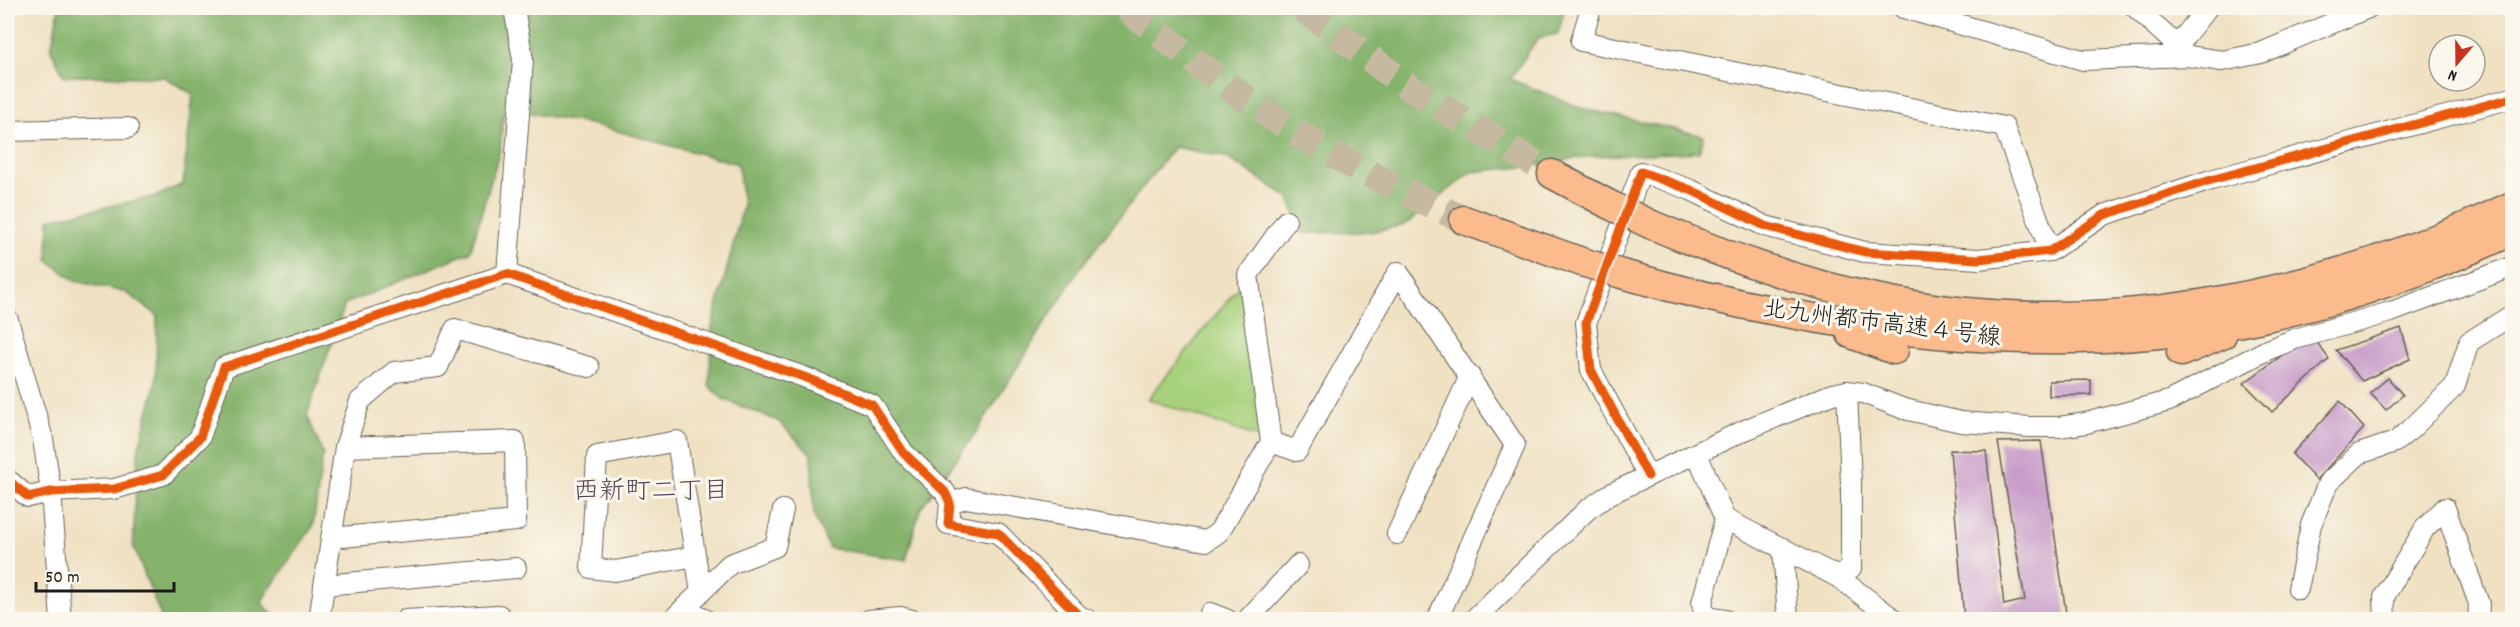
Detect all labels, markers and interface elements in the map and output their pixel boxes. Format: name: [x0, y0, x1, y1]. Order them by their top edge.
north arrow: [2427, 33, 2487, 93]
text: N: [2445, 63, 2460, 87]
street label: 北九州都市高速４号線: [1760, 293, 2003, 356]
district label: 西新町二丁目: [573, 474, 729, 511]
scale bar: [36, 555, 174, 593]
text: 50 m: [45, 566, 80, 591]

